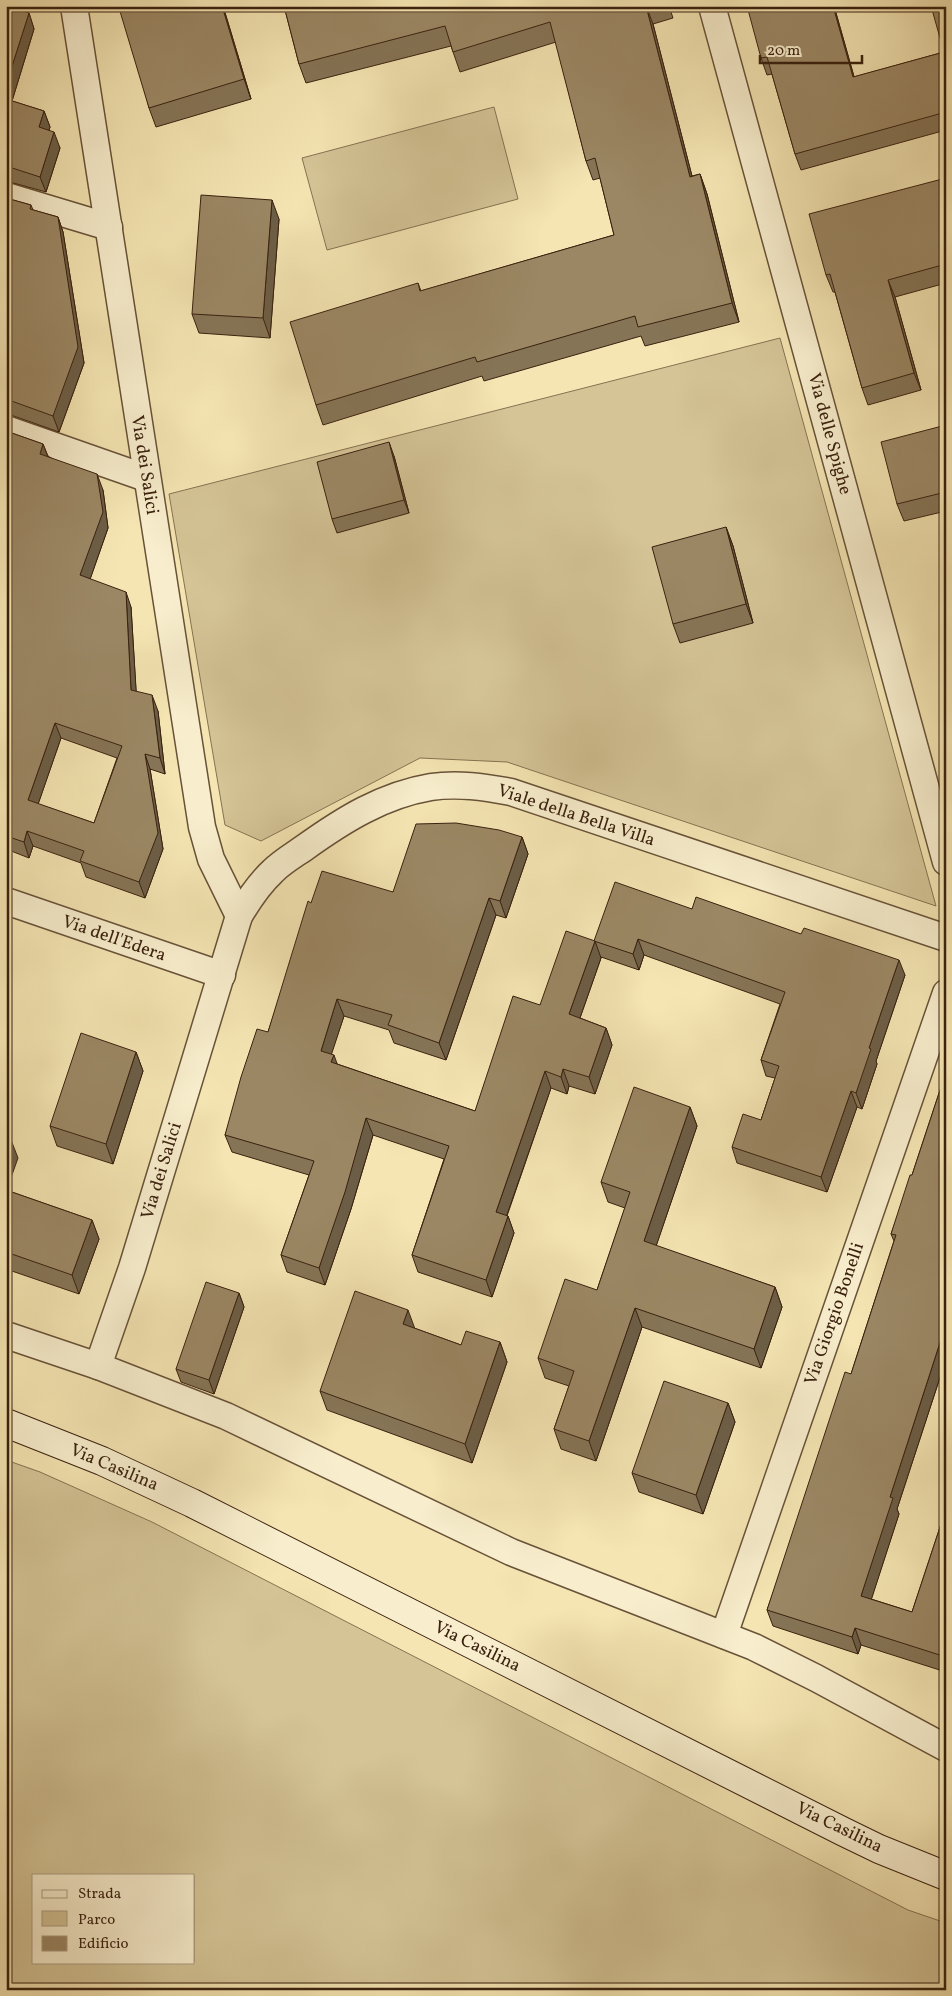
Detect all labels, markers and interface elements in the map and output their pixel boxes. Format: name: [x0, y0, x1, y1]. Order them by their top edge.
scale bar: [760, 32, 862, 64]
text: 20 m: [767, 41, 800, 62]
street label: Via delle Spighe: [801, 370, 857, 498]
street label: Via dei Salici: [124, 414, 164, 516]
street label: Viale della Bella Villa: [494, 779, 658, 853]
street label: Via dell'Edera: [59, 910, 169, 968]
street label: Via dei Salici: [135, 1119, 189, 1223]
street label: Via Giorgio Bonelli: [799, 1239, 871, 1389]
street label: Via Casilina: [66, 1438, 162, 1498]
street label: Via Casilina: [429, 1615, 525, 1679]
street label: Via Casilina: [791, 1796, 887, 1860]
legend: [32, 1874, 195, 1964]
text: Strada: [78, 1884, 121, 1905]
text: Parco: [78, 1910, 115, 1931]
text: Edificio: [78, 1934, 129, 1955]

